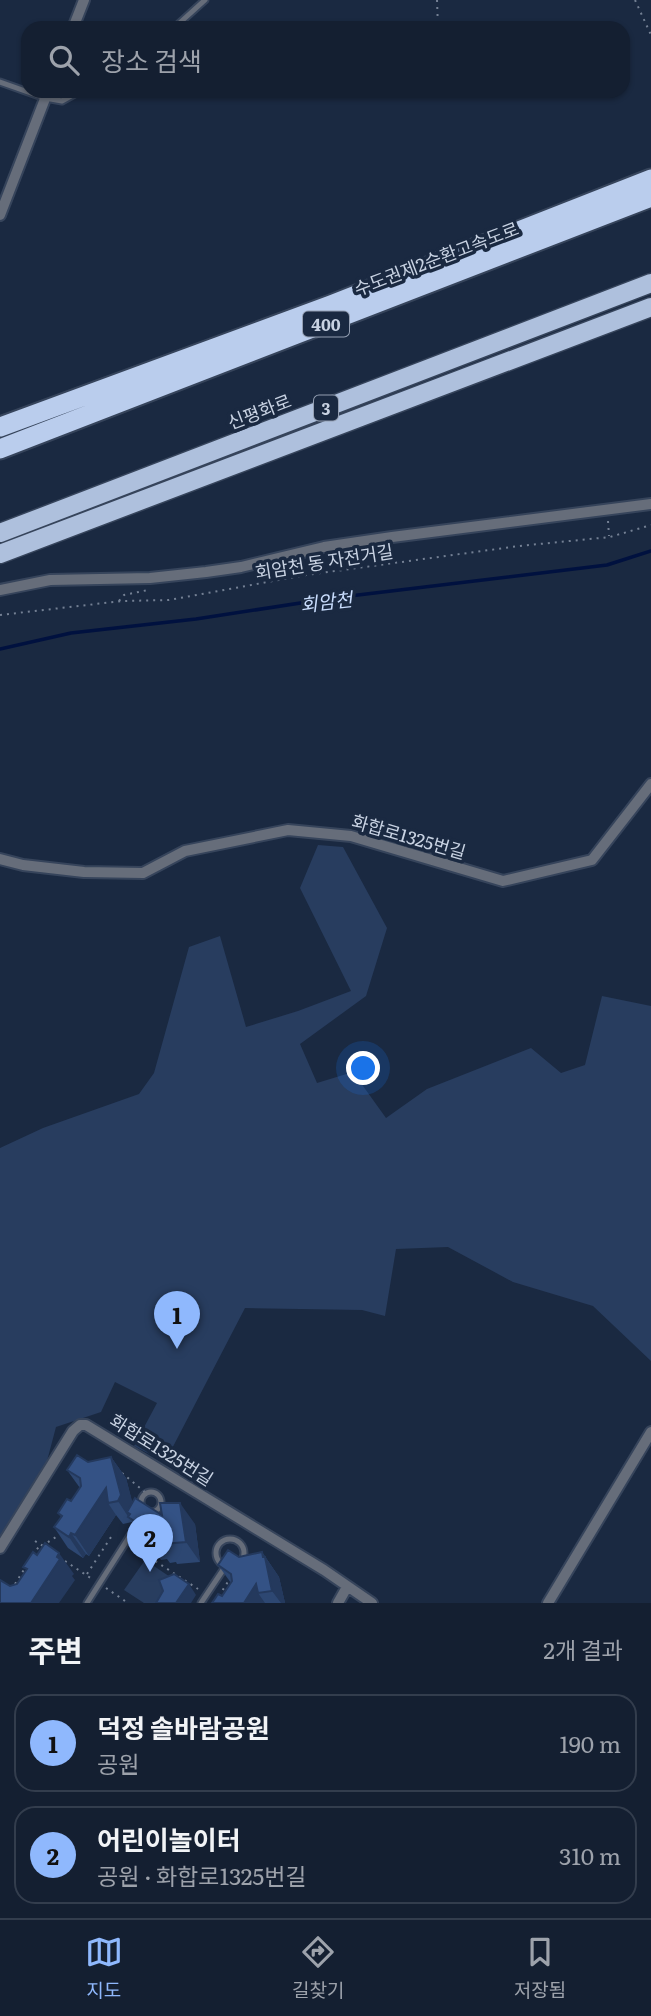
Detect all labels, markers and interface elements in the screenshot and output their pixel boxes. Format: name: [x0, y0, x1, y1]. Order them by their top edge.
search box: [21, 21, 630, 98]
text: 장소 검색: [101, 40, 202, 79]
icon: search: [45, 41, 83, 79]
street label: 수도권제2순환고속도로: [350, 214, 522, 302]
road number: 400: [303, 312, 349, 336]
street label: 신평화로: [223, 387, 295, 435]
road number: 3: [314, 396, 338, 420]
street label: 회암천 동 자전거길: [253, 537, 395, 585]
water label: 회암천: [298, 584, 355, 618]
street label: 화합로1325번길: [349, 807, 469, 865]
your location: [346, 1051, 380, 1085]
pin: 1: [154, 1291, 200, 1349]
street label: 화합로1325번길: [105, 1406, 219, 1492]
pin: 2: [127, 1514, 173, 1572]
text: 주변: [28, 1627, 83, 1671]
text: 2개 결과: [543, 1632, 623, 1666]
text: 덕정 솔바람공원: [97, 1707, 270, 1746]
text: 1: [48, 1726, 58, 1760]
text: 190 m: [559, 1726, 621, 1760]
text: 공원: [97, 1746, 139, 1780]
text: 어린이놀이터: [97, 1819, 241, 1858]
text: 2: [47, 1838, 59, 1872]
text: 310 m: [559, 1838, 621, 1872]
text: 공원 · 화합로1325번길: [97, 1858, 306, 1892]
tab: 지도: [85, 1933, 123, 2003]
tab: 길찾기: [292, 1933, 344, 2003]
tab: 저장됨: [514, 1933, 566, 2003]

